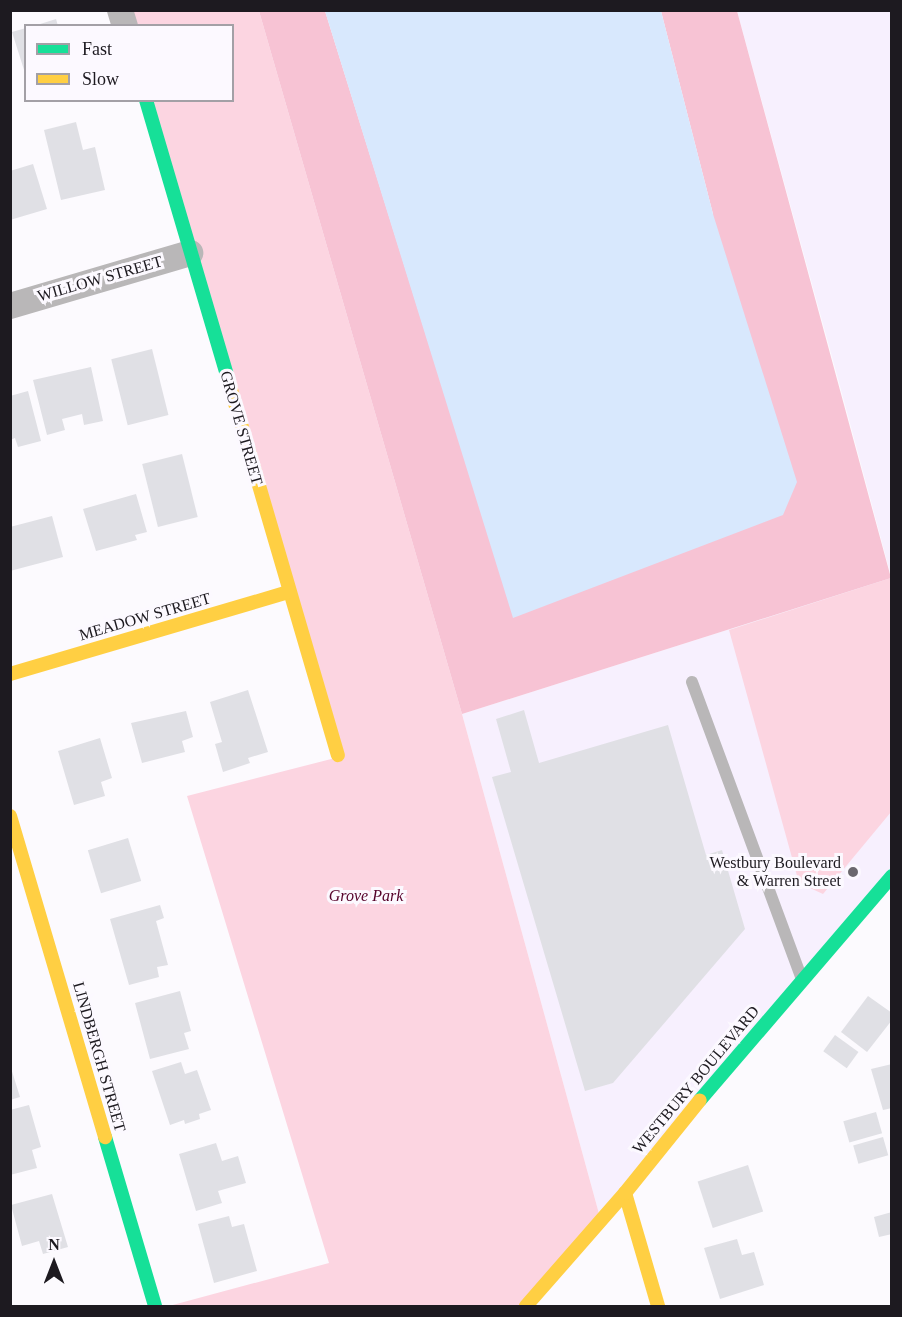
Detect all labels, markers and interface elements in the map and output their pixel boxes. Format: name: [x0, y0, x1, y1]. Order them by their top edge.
legend: [24, 24, 234, 102]
text: Fast: [82, 39, 112, 59]
text: Slow: [82, 69, 119, 89]
street label: WILLOW STREET: [35, 252, 165, 306]
street label: GROVE STREET: [216, 369, 266, 487]
street label: MEADOW STREET: [77, 589, 213, 645]
place label: Westbury Boulevard & Warren Street: [709, 853, 841, 891]
marker: Westbury Boulevard & Warren Street: [846, 865, 860, 879]
park label: Grove Park: [329, 886, 403, 906]
street label: LINDBERGH STREET: [68, 980, 130, 1134]
street label: WESTBURY BOULEVARD: [628, 1002, 764, 1158]
north arrow: [24, 1233, 84, 1293]
text: N: [48, 1236, 60, 1253]

